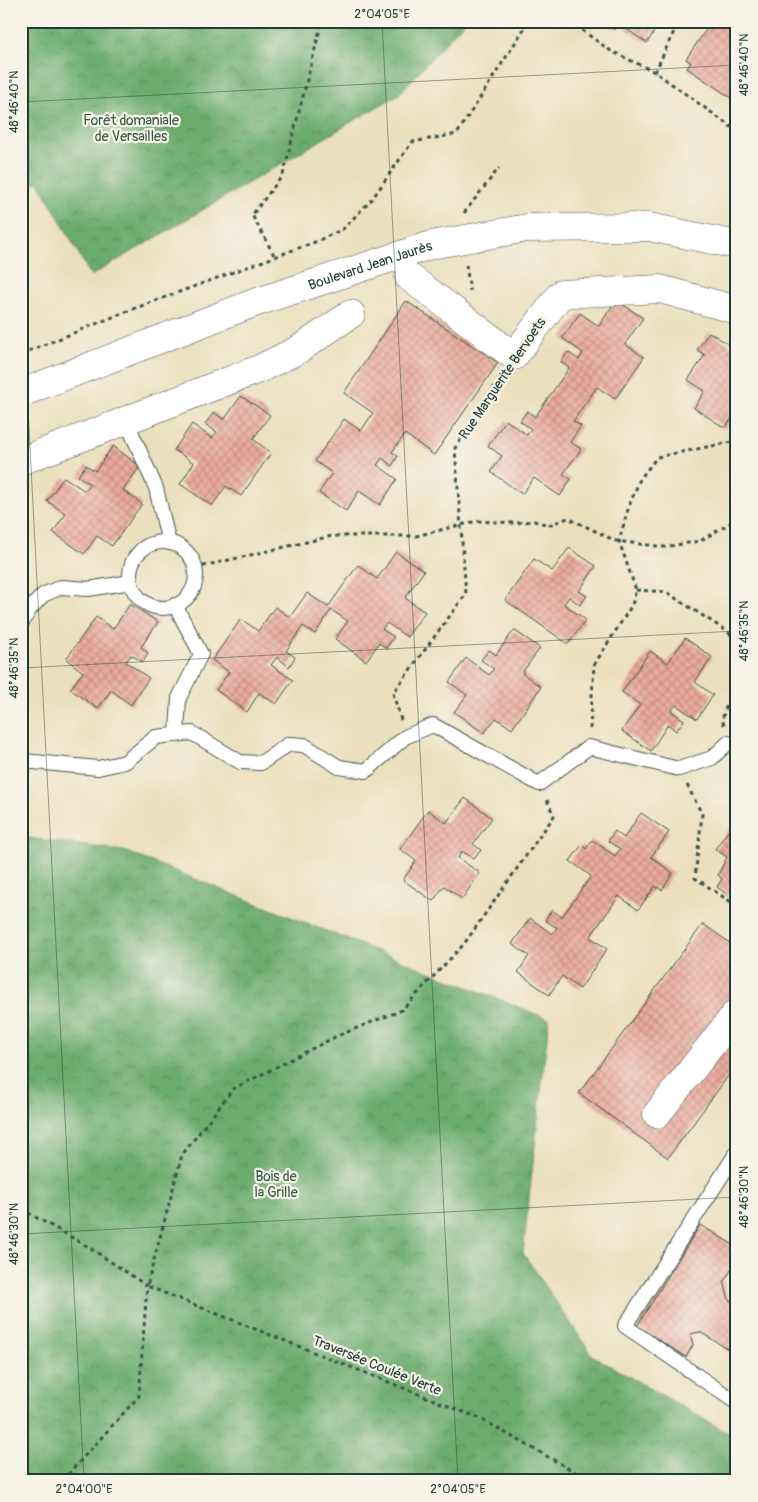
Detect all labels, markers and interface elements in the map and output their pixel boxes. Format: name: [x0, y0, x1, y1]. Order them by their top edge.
text: 2°04'05"E: [354, 7, 410, 22]
text: 48°46'40"N: [737, 34, 752, 96]
text: 48°46'40"N: [7, 71, 22, 133]
park label: Forêt domaniale de Versailles: [83, 112, 179, 145]
street label: Boulevard Jean Jaurès: [306, 237, 435, 294]
street label: Rue Marguerite Bervoets: [455, 314, 550, 442]
text: 48°46'35"N: [737, 601, 752, 661]
text: 48°46'35"N: [7, 638, 22, 698]
text: 48°46'30"N: [737, 1166, 752, 1228]
park label: Bois de la Grille: [254, 1168, 298, 1201]
text: 48°46'30"N: [7, 1203, 22, 1265]
street label: Traversée Coulée Verte: [310, 1332, 444, 1399]
text: 2°04'00"E: [55, 1482, 113, 1497]
text: 2°04'05"E: [430, 1482, 486, 1497]

